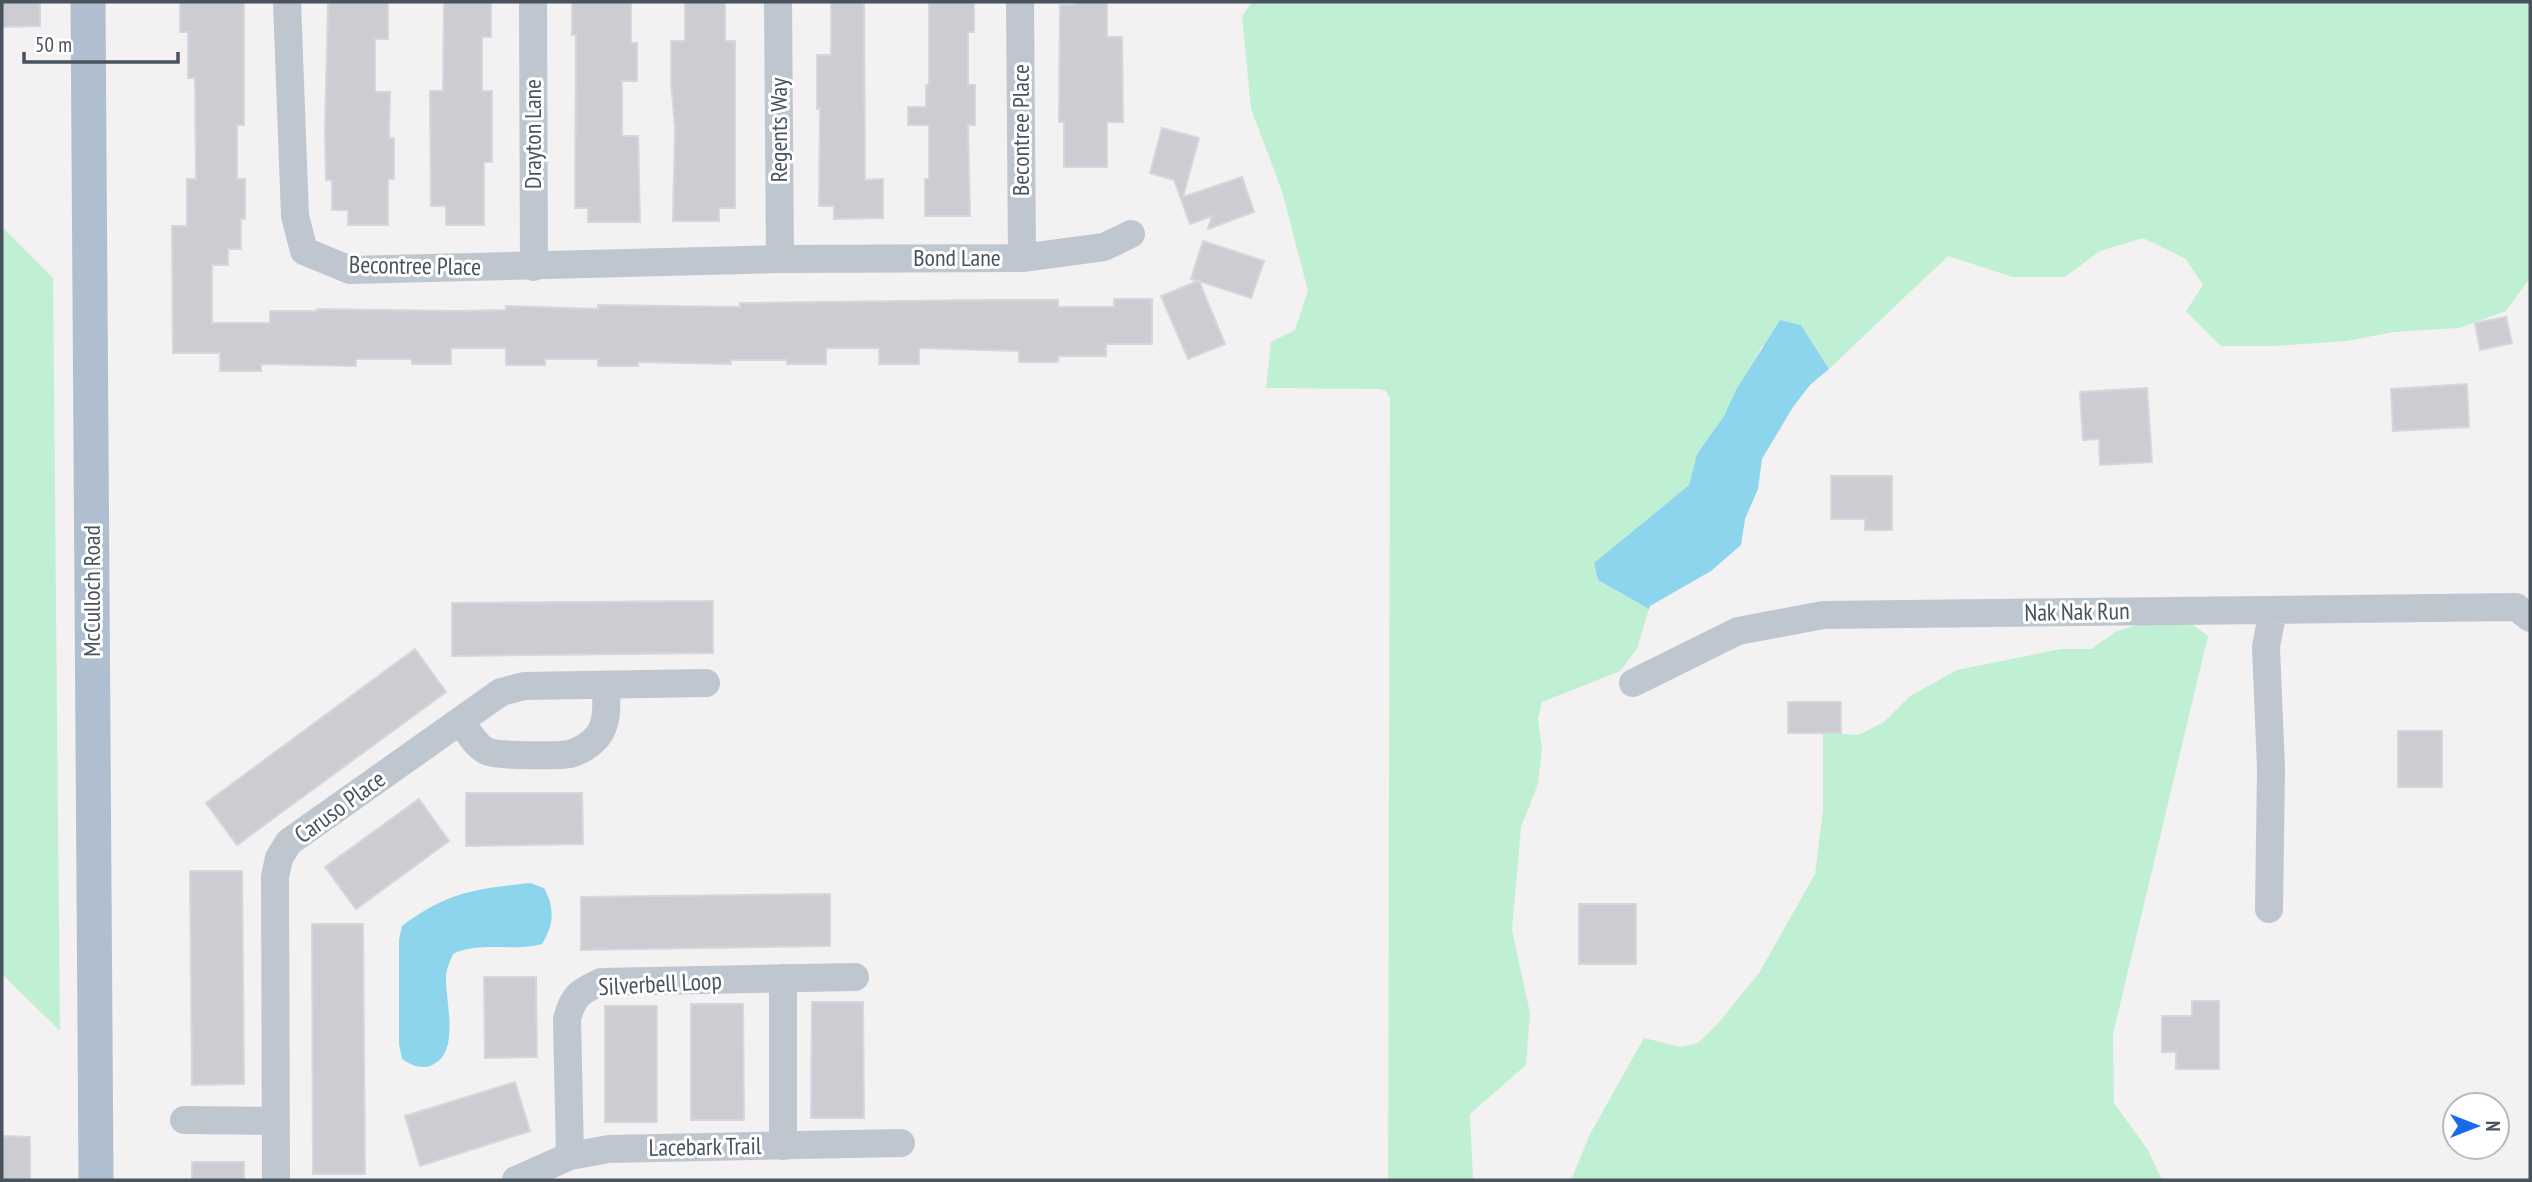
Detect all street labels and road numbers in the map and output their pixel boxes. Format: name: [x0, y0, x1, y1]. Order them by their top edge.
street label: Becontree Place: [1005, 64, 1036, 196]
street label: Regents Way: [763, 78, 794, 182]
street label: Drayton Lane: [517, 79, 548, 189]
street label: Bond Lane: [913, 242, 1001, 273]
street label: Becontree Place: [349, 249, 481, 282]
street label: McCulloch Road: [76, 525, 107, 657]
street label: Nak Nak Run: [2024, 595, 2130, 628]
street label: Caruso Place: [288, 763, 391, 850]
street label: Silverbell Loop: [597, 965, 722, 1002]
street label: Lacebark Trail: [648, 1130, 762, 1163]

